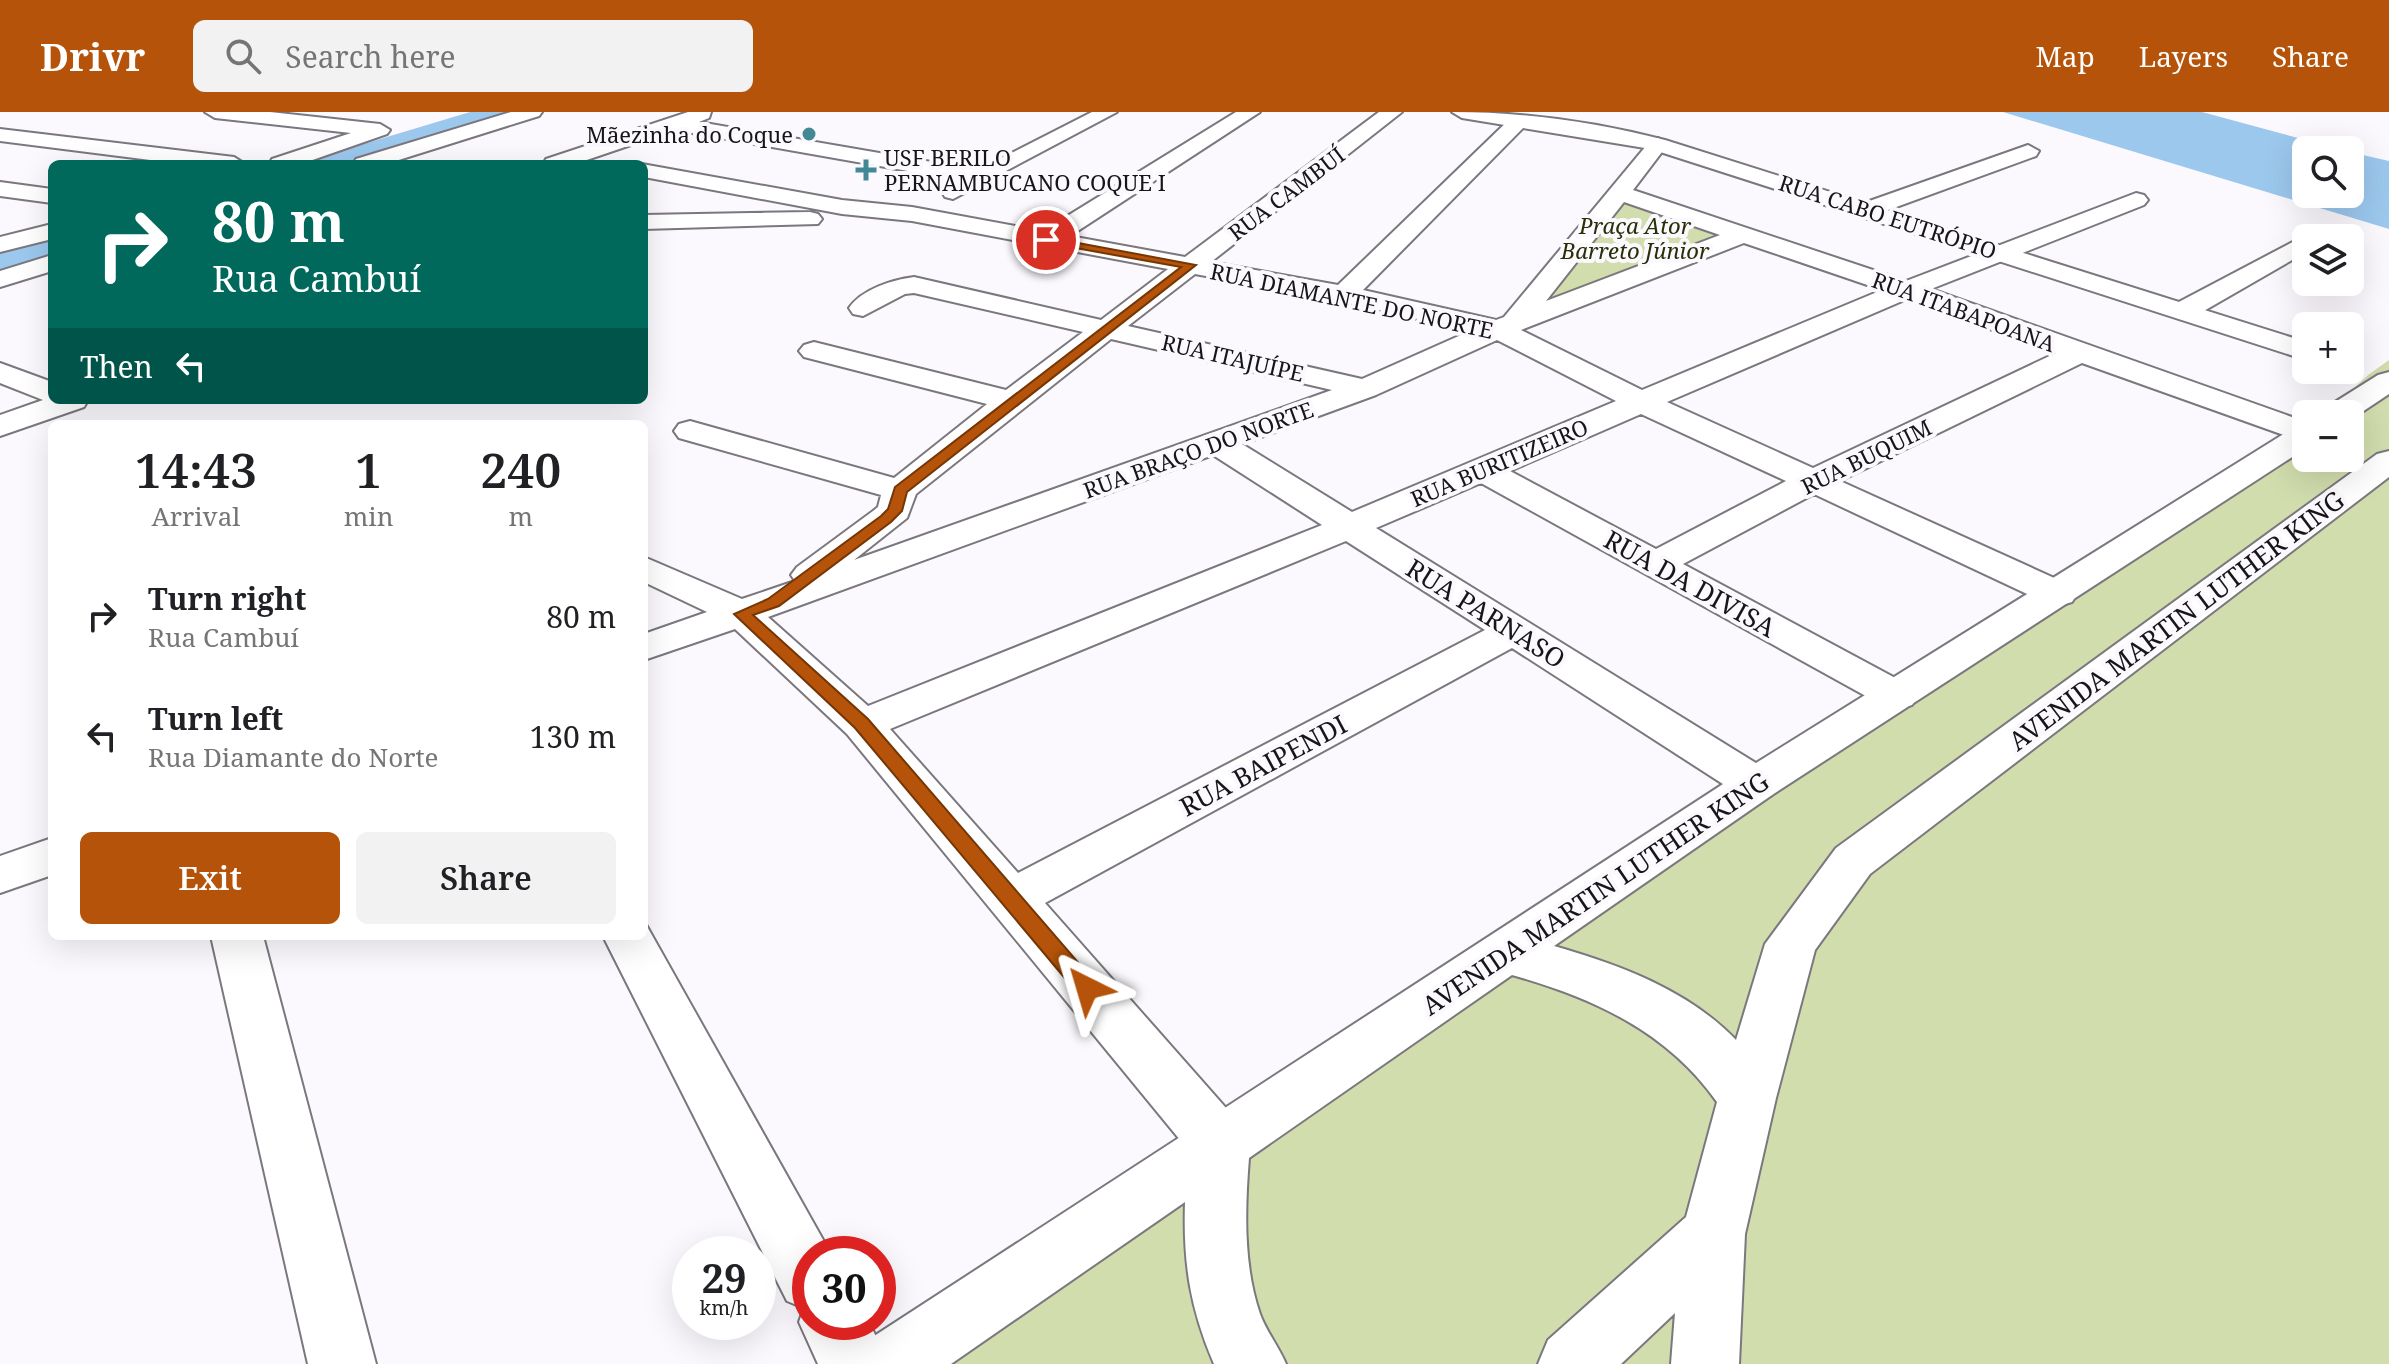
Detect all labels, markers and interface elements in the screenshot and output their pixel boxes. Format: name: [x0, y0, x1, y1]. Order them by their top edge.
search box: [193, 20, 753, 92]
text: Drivr: [40, 30, 145, 82]
icon: search: [221, 34, 265, 78]
text: Search here: [285, 36, 456, 77]
text: Map: [2036, 37, 2095, 75]
text: Layers: [2139, 37, 2228, 75]
text: Share: [2272, 37, 2349, 75]
place label: Mãezinha do Coque: [586, 119, 793, 149]
marker: Mãezinha do Coque: [800, 125, 818, 143]
map controls: [2292, 136, 2364, 472]
button: search: [2292, 136, 2364, 208]
street label: RUA CAMBUÍ: [1222, 139, 1350, 247]
place label: USF BERILO PERNAMBUCANO COQUE I: [884, 142, 1166, 197]
marker: USF BERILO PERNAMBUCANO COQUE I: [855, 159, 877, 181]
street label: RUA CABO EUTRÓPIO: [1775, 167, 2001, 265]
text: 80 m: [212, 182, 345, 258]
icon: right: [80, 192, 184, 296]
pin: [1012, 206, 1080, 274]
park label: Praça Ator Barreto Júnior: [1560, 210, 1710, 265]
icon: arrive: [1024, 218, 1068, 262]
button: layers: [2292, 224, 2364, 296]
text: Rua Cambuí: [212, 254, 421, 303]
street label: RUA DIAMANTE DO NORTE: [1208, 255, 1496, 345]
street label: RUA ITABAPOANA: [1868, 264, 2060, 358]
button: +: [2292, 312, 2364, 384]
street label: RUA ITAJUÍPE: [1159, 326, 1307, 388]
icon: left: [169, 344, 213, 388]
text: Then: [80, 346, 153, 387]
street label: RUA BRAÇO DO NORTE: [1079, 393, 1317, 505]
button: −: [2292, 400, 2364, 472]
street label: RUA BURITIZEIRO: [1406, 411, 1592, 513]
street label: RUA BUQUIM: [1796, 411, 1936, 501]
text: 14:43: [135, 437, 257, 502]
text: 1: [355, 437, 382, 502]
text: 240: [480, 437, 561, 502]
street label: AVENIDA MARTIN LUTHER KING: [2001, 481, 2352, 758]
text: Arrival: [151, 498, 240, 534]
text: min: [344, 498, 393, 534]
text: m: [508, 498, 533, 534]
street label: RUA DA DIVISA: [1598, 521, 1783, 645]
street label: RUA PARNASO: [1400, 550, 1572, 676]
text: Turn right: [148, 578, 306, 619]
icon: right: [80, 594, 124, 638]
text: 80 m: [546, 596, 616, 637]
text: Rua Cambuí: [148, 619, 299, 655]
text: Turn left: [148, 698, 283, 739]
street label: RUA BAIPENDI: [1173, 706, 1353, 824]
icon: left: [80, 714, 124, 758]
text: 130 m: [530, 716, 616, 757]
text: Rua Diamante do Norte: [148, 739, 439, 775]
street label: AVENIDA MARTIN LUTHER KING: [1414, 763, 1776, 1023]
button: Exit: [80, 832, 340, 924]
button: Share: [356, 832, 616, 924]
position arrow: [1045, 946, 1129, 1030]
speed limit sign: 30: [792, 1236, 896, 1340]
text: 29: [701, 1250, 747, 1305]
text: km/h: [699, 1294, 749, 1321]

